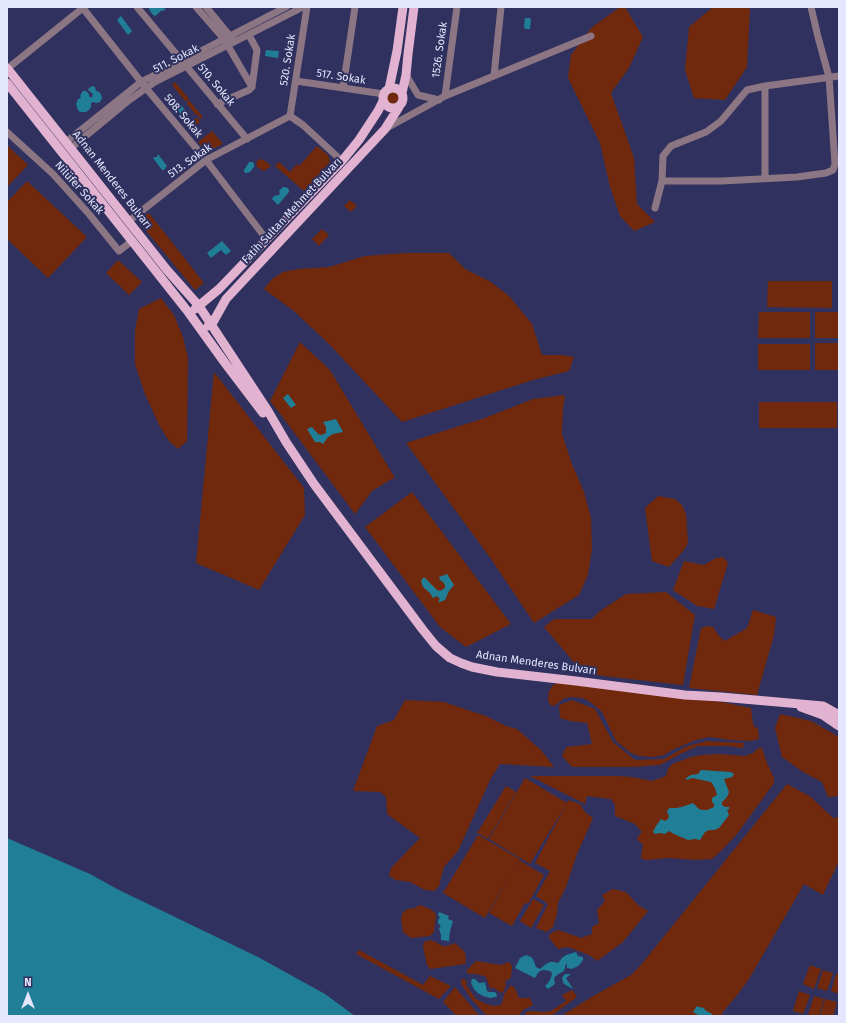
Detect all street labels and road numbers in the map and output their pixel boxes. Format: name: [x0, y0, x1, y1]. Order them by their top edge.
street label: 1526. Sokak: [430, 21, 450, 79]
street label: 520. Sokak: [277, 33, 299, 87]
street label: 511. Sokak: [151, 42, 201, 76]
street label: 510. Sokak: [195, 61, 237, 109]
street label: 517. Sokak: [315, 67, 367, 87]
street label: 508. Sokak: [161, 92, 205, 140]
street label: Adnan Menderes Bulvarı: [70, 128, 154, 232]
street label: 513. Sokak: [166, 141, 214, 181]
street label: Fatih Sultan Mehmet Bulvarı: [239, 155, 345, 267]
street label: Nilüfer Sokak: [52, 159, 106, 217]
street label: Adnan Menderes Bulvarı: [475, 648, 597, 678]

